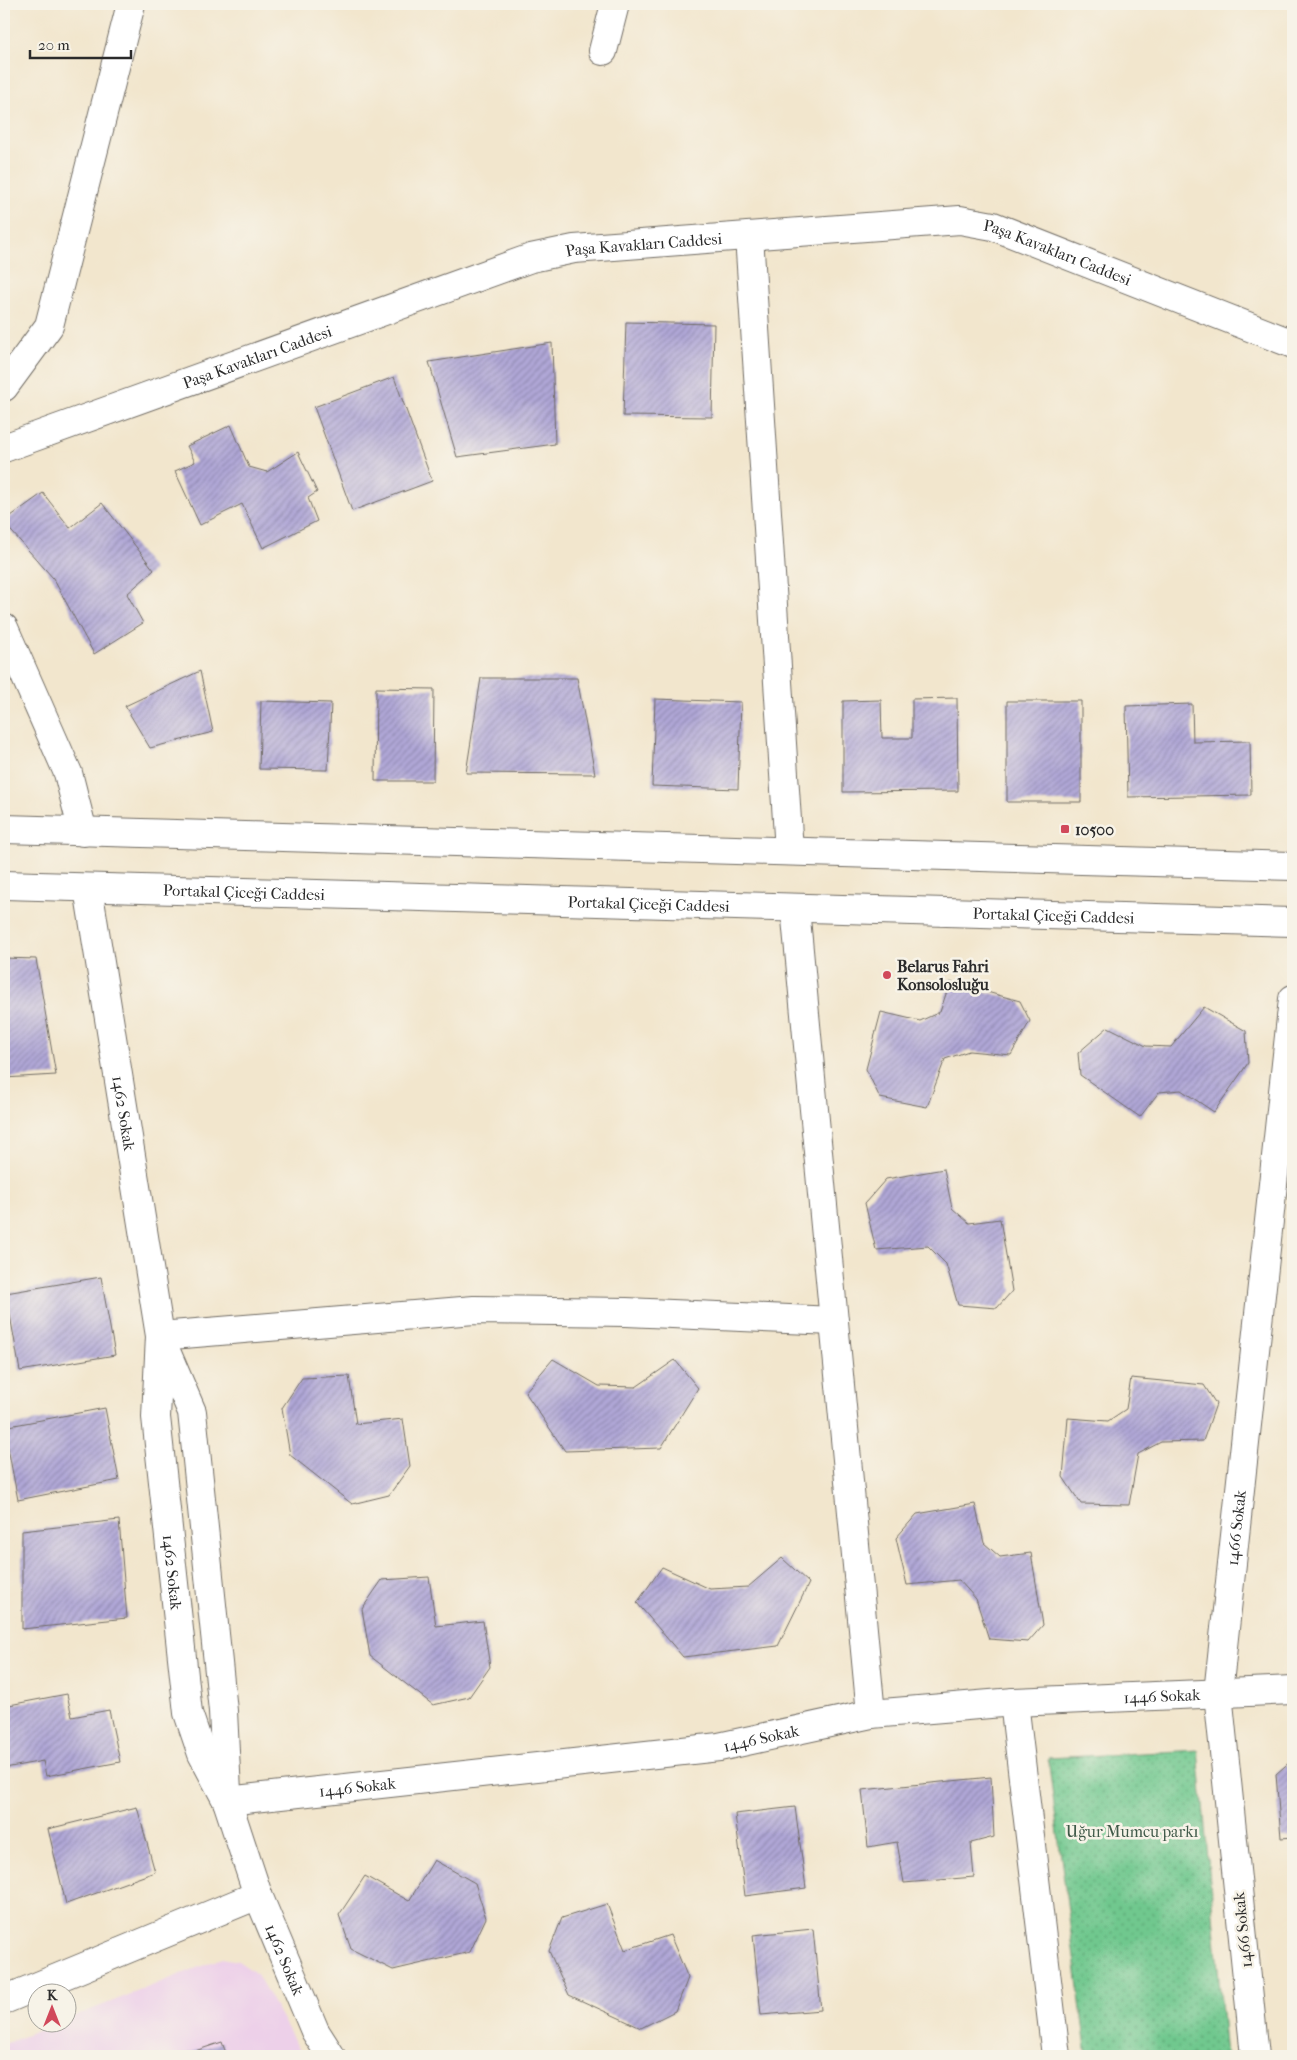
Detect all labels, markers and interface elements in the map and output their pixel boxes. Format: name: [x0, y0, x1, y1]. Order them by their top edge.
scale bar: [30, 28, 131, 60]
text: 20 m: [38, 36, 70, 54]
street label: Paşa Kavakları Caddesi: [982, 215, 1134, 290]
street label: Paşa Kavakları Caddesi: [564, 229, 723, 261]
street label: Paşa Kavakları Caddesi: [180, 322, 335, 393]
place label: 10500: [1075, 820, 1114, 839]
marker: 10500: [1059, 823, 1071, 835]
street label: Portakal Çiceği Caddesi: [163, 881, 325, 904]
street label: Portakal Çiceği Caddesi: [567, 892, 730, 916]
street label: Portakal Çiceği Caddesi: [972, 904, 1135, 927]
place label: Belarus Fahri Konsolosluğu: [897, 957, 990, 995]
marker: Belarus Fahri Konsolosluğu: [881, 969, 893, 981]
street label: 1462 Sokak: [108, 1074, 139, 1153]
street label: 1466 Sokak: [1223, 1488, 1250, 1567]
street label: 1462 Sokak: [159, 1534, 186, 1612]
street label: 1446 Sokak: [1123, 1685, 1201, 1707]
street label: 1446 Sokak: [722, 1721, 802, 1756]
street label: 1446 Sokak: [318, 1773, 397, 1801]
park label: Uğur Mumcu parkı: [1066, 1822, 1198, 1841]
street label: 1466 Sokak: [1229, 1890, 1256, 1969]
street label: 1462 Sokak: [261, 1921, 308, 1999]
north arrow: [28, 1982, 78, 2032]
text: K: [47, 1987, 58, 2004]

